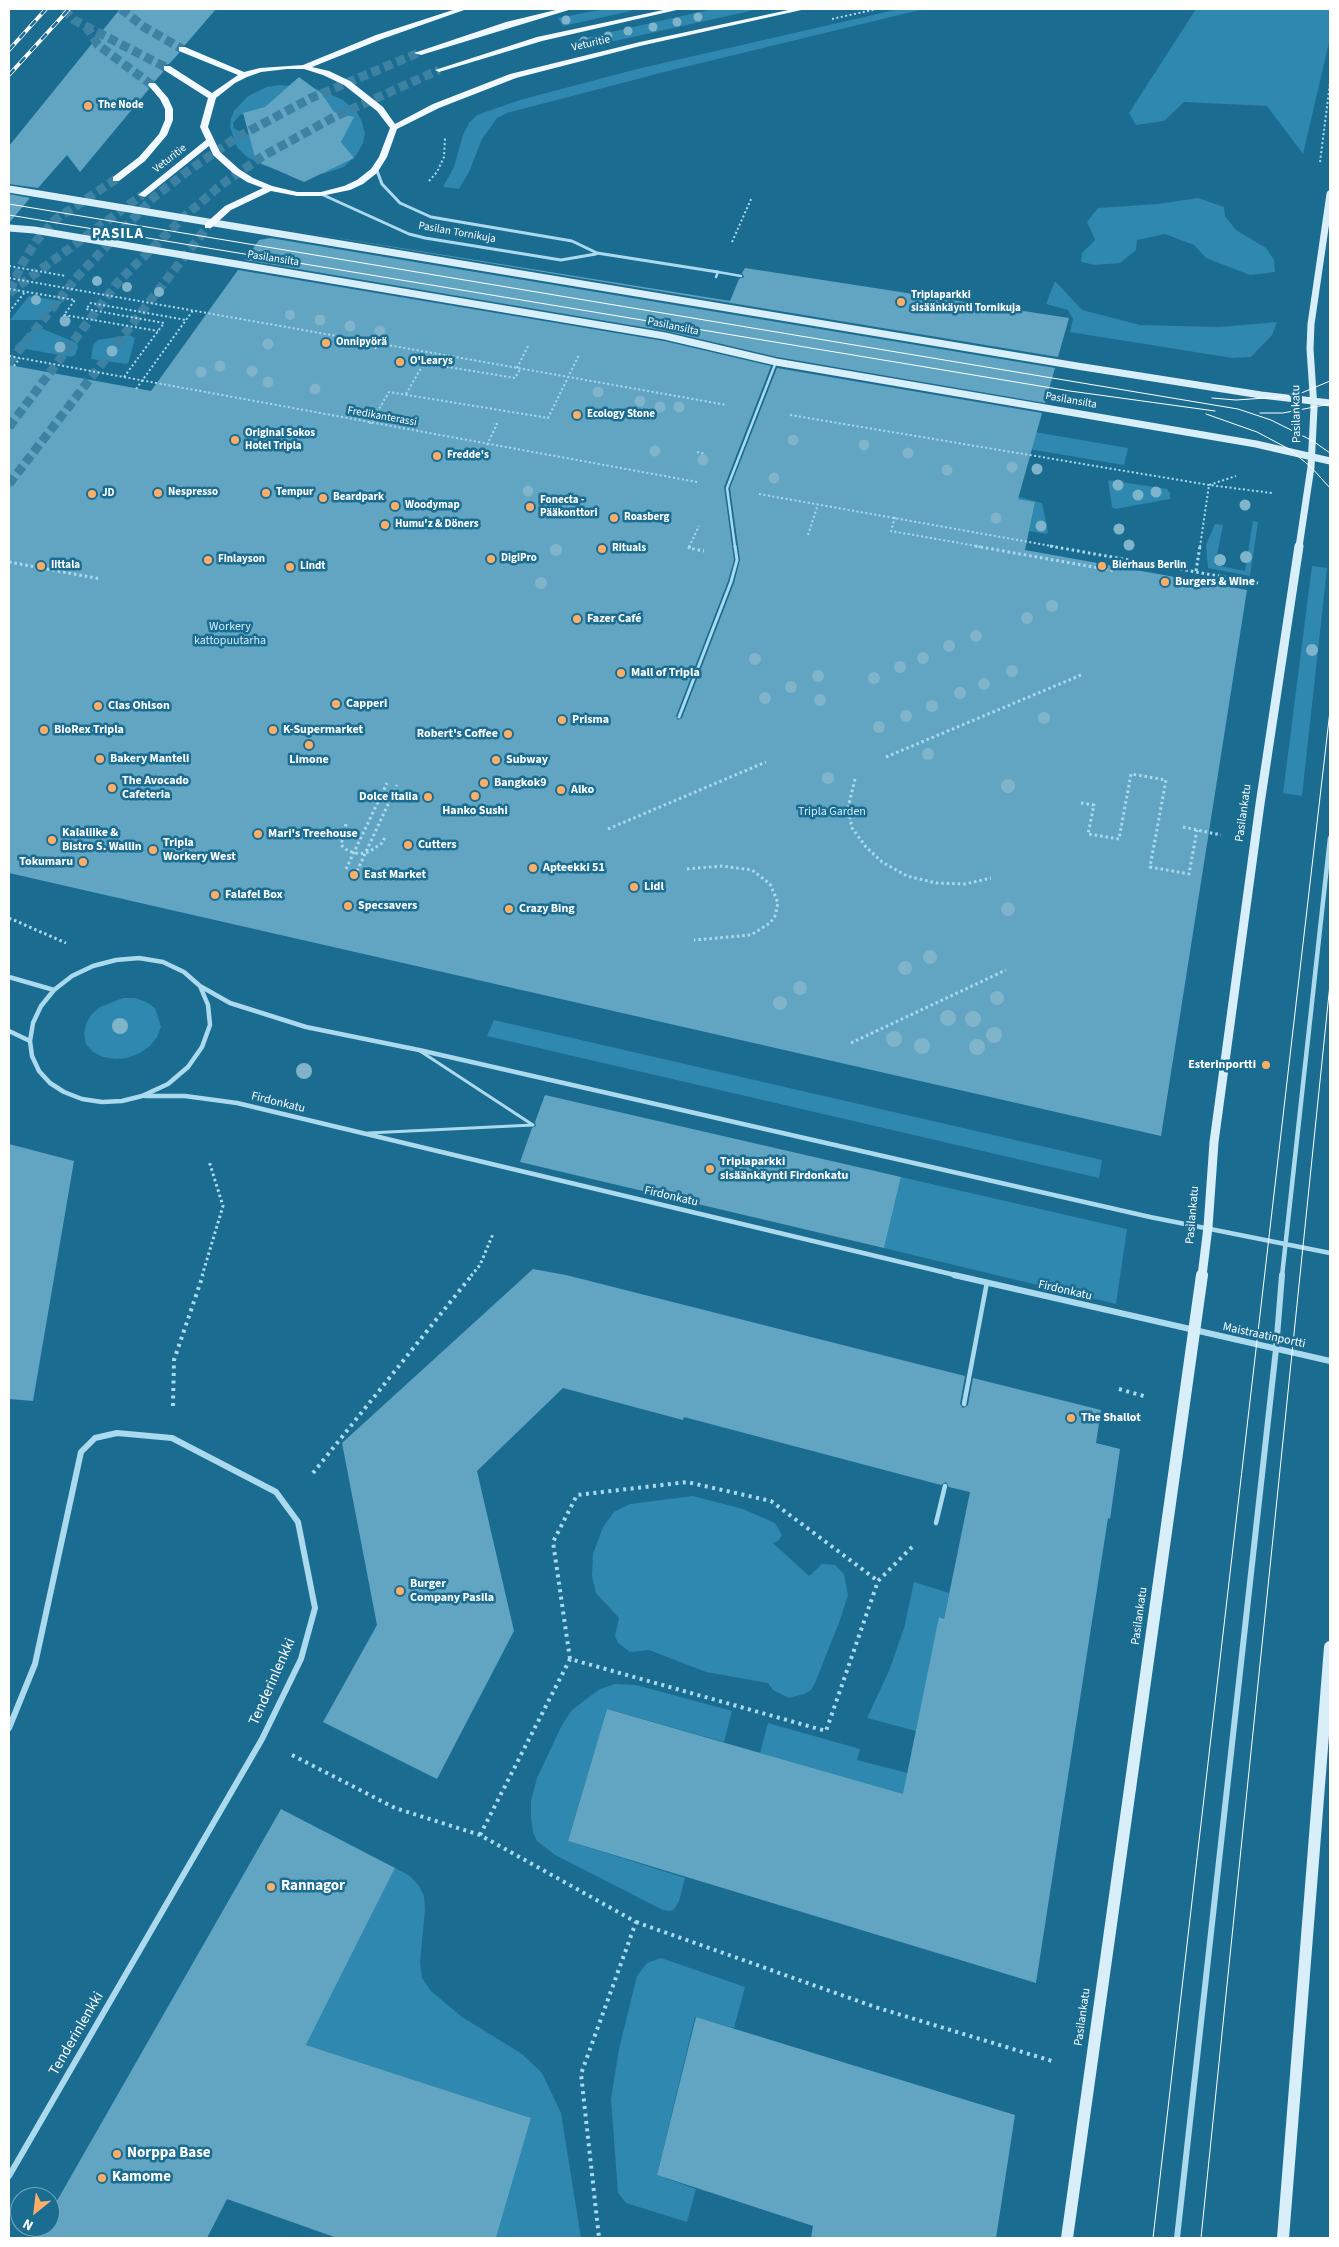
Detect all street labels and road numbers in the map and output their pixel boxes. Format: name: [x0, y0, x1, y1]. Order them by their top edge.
street label: Veturitie: [571, 33, 611, 55]
street label: Veturitie: [151, 142, 189, 176]
street label: Pasilan Tornikuja: [417, 220, 497, 246]
street label: Pasilansilta: [246, 248, 300, 270]
street label: Pasilansilta: [646, 315, 700, 339]
street label: Pasilankatu: [1289, 385, 1305, 443]
street label: Pasilansilta: [1044, 390, 1098, 412]
street label: Fredikanterassi: [346, 404, 418, 430]
street label: Pasilankatu: [1233, 783, 1255, 843]
street label: Firdonkatu: [250, 1089, 306, 1117]
street label: Firdonkatu: [643, 1184, 699, 1210]
street label: Pasilankatu: [1183, 1185, 1203, 1245]
street label: Firdonkatu: [1037, 1278, 1093, 1304]
street label: Maistraatinportti: [1221, 1320, 1307, 1352]
street label: Pasilankatu: [1129, 1586, 1151, 1646]
street label: Tenderinlenkki: [246, 1636, 300, 1728]
street label: Pasilankatu: [1072, 1987, 1094, 2047]
street label: Tenderinlenkki: [46, 1989, 108, 2079]

